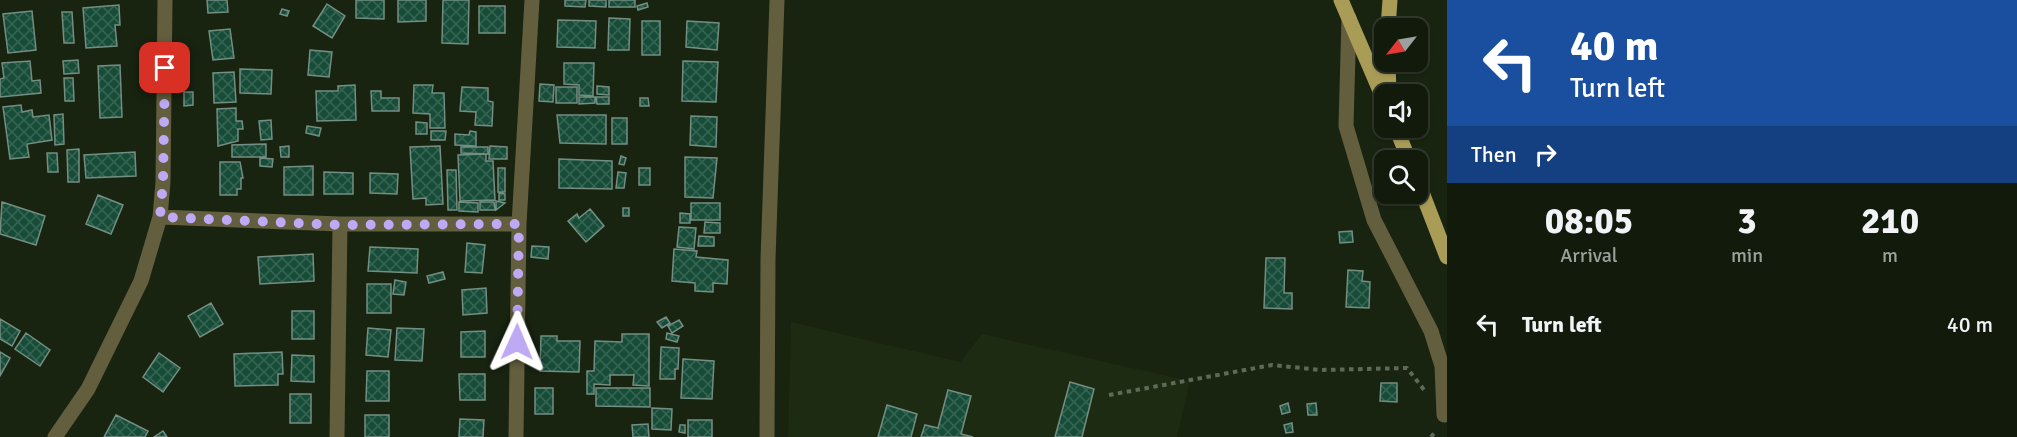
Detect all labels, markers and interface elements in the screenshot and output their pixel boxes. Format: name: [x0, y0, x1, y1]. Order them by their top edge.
north arrow: [1374, 18, 1428, 72]
map controls: [1374, 18, 1428, 204]
text: 40 m: [1570, 21, 1659, 72]
icon: left: [1471, 24, 1549, 102]
pin: [139, 42, 190, 93]
icon: arrive: [148, 51, 181, 84]
text: Turn left: [1570, 72, 1665, 105]
button: sound: [1374, 84, 1428, 138]
icon: right: [1529, 138, 1562, 171]
text: Then: [1471, 141, 1517, 168]
button: search: [1374, 150, 1428, 204]
text: 08:05: [1545, 199, 1633, 244]
text: 3: [1737, 199, 1757, 244]
text: 210: [1861, 199, 1919, 244]
text: Arrival: [1560, 243, 1618, 268]
text: min: [1731, 243, 1763, 268]
text: m: [1882, 243, 1898, 268]
icon: left: [1471, 308, 1504, 341]
position arrow: [485, 310, 549, 374]
text: Turn left: [1522, 311, 1602, 338]
text: 40 m: [1947, 311, 1993, 338]

